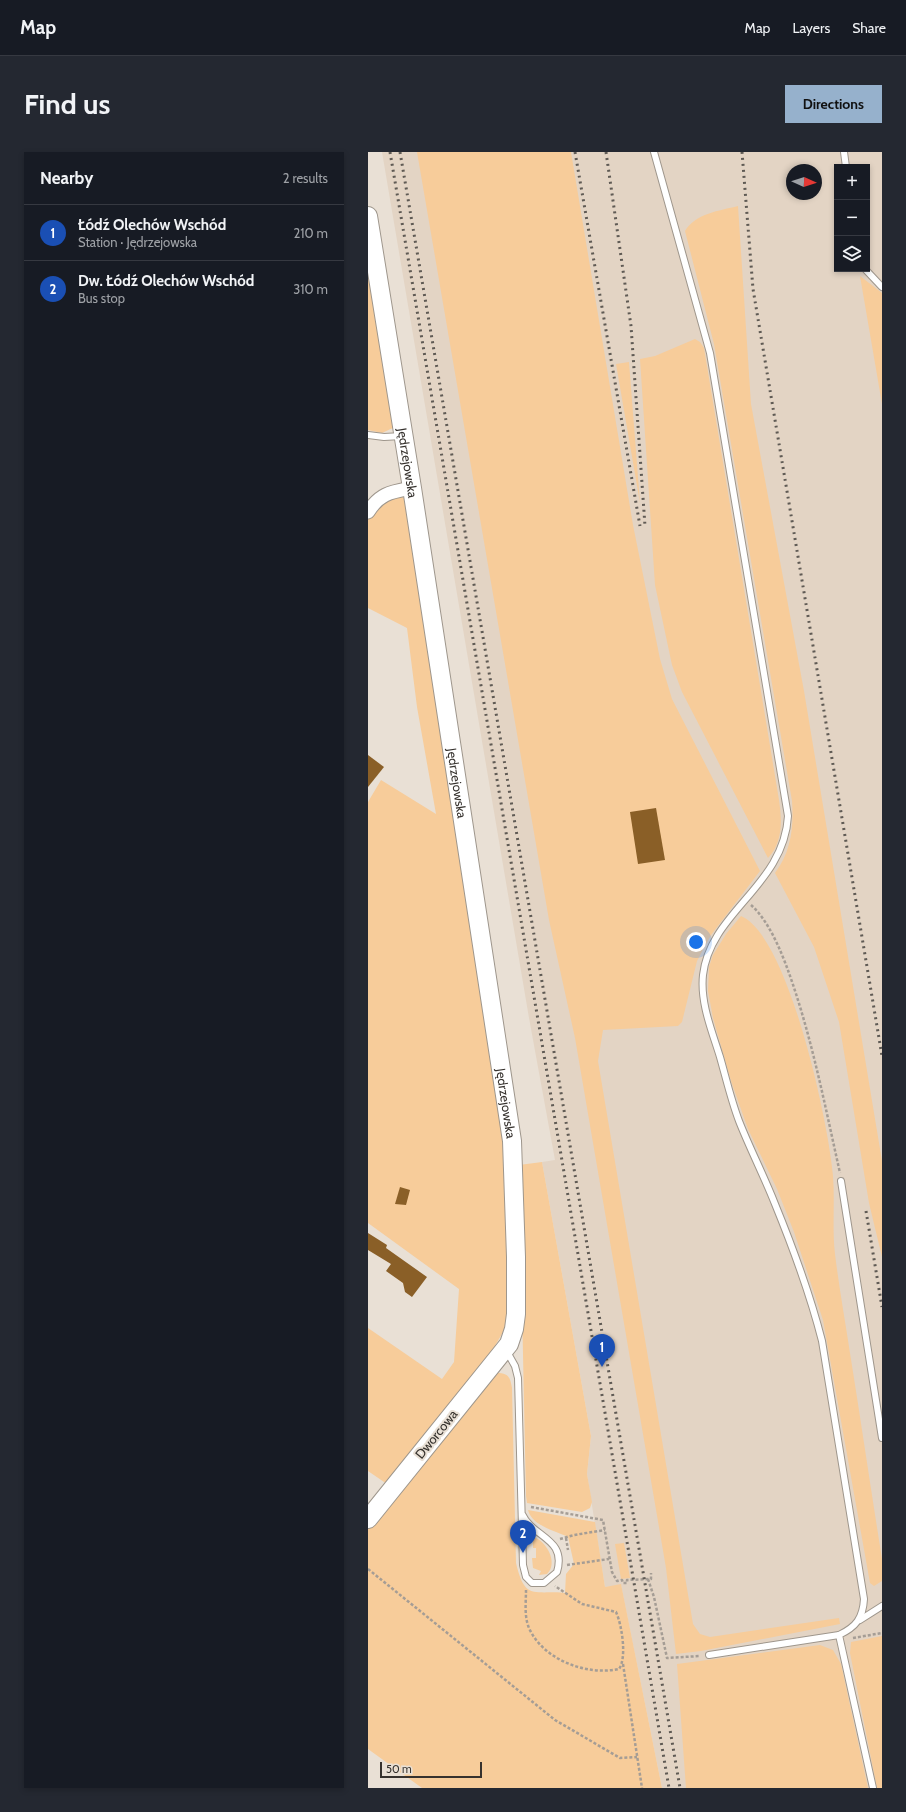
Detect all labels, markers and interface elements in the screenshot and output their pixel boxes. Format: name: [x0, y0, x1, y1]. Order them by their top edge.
text: Map: [20, 16, 56, 39]
text: Map: [745, 19, 770, 37]
text: Layers: [792, 19, 830, 37]
text: Share: [852, 19, 886, 37]
button: Directions: [785, 85, 882, 123]
text: Find us: [24, 87, 110, 121]
north arrow: [786, 164, 822, 200]
map controls: [834, 164, 870, 272]
button: +: [834, 164, 870, 200]
text: Nearby: [40, 168, 93, 188]
text: 2 results: [283, 170, 328, 186]
button: −: [834, 200, 870, 236]
text: Łódź Olechów Wschód: [78, 216, 226, 234]
text: 1: [51, 225, 55, 241]
text: 210 m: [294, 225, 328, 241]
text: Station · Jędrzejowska: [78, 234, 197, 250]
button: layers: [834, 236, 870, 272]
text: Dw. Łódź Olechów Wschód: [78, 272, 254, 290]
text: 2: [50, 281, 56, 297]
text: 310 m: [293, 281, 328, 297]
text: Bus stop: [78, 290, 125, 306]
street label: Jędrzejowska: [394, 426, 422, 500]
street label: Jędrzejowska: [444, 746, 471, 820]
your location: [686, 932, 706, 952]
street label: Jędrzejowska: [493, 1066, 520, 1140]
pin: 1: [589, 1334, 615, 1367]
street label: Dworcowa: [411, 1406, 461, 1462]
pin: 2: [510, 1520, 536, 1553]
scale bar: [380, 1760, 482, 1779]
text: 50 m: [386, 1762, 412, 1776]

